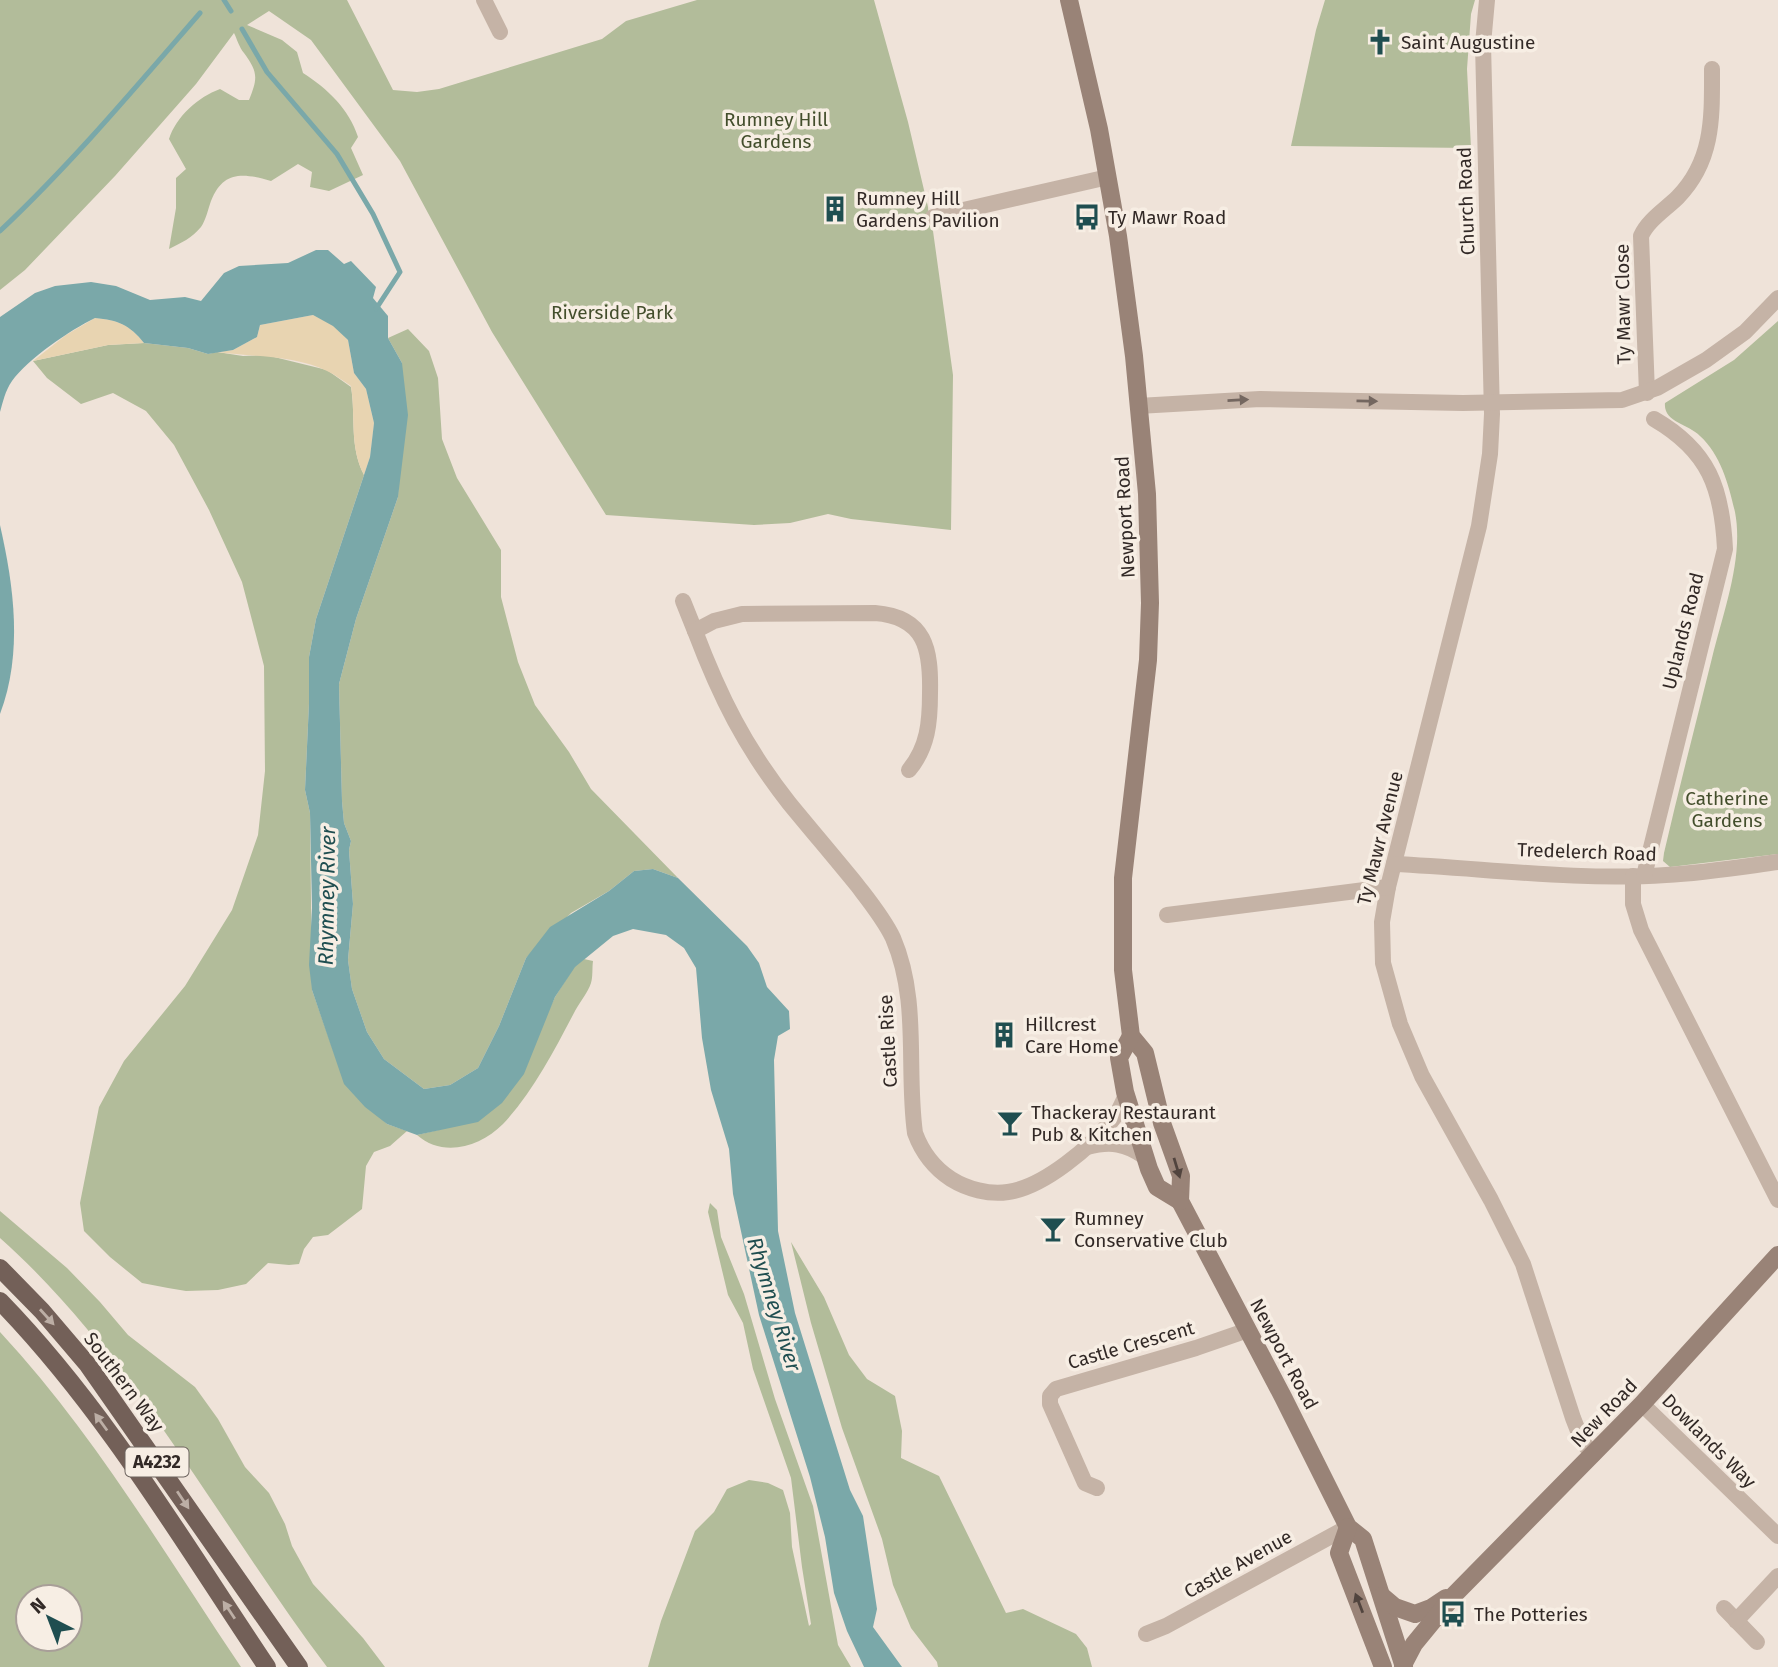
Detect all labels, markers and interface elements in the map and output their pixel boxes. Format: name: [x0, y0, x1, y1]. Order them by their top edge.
church icon: Saint Augustine: [1365, 27, 1395, 57]
place label: Saint Augustine: [1401, 31, 1535, 54]
park label: Rumney Hill Gardens: [724, 108, 828, 153]
street label: Church Road: [1453, 146, 1479, 256]
place label: Rumney Hill Gardens Pavilion: [856, 187, 1000, 232]
building icon: Rumney Hill Gardens Pavilion: [820, 194, 850, 224]
bus stop icon: Ty Mawr Road: [1072, 202, 1102, 232]
place label: Ty Mawr Road: [1108, 206, 1226, 229]
street label: Ty Mawr Close: [1610, 243, 1636, 365]
park label: Riverside Park: [551, 301, 673, 324]
one-way arrow: [1227, 394, 1249, 405]
one-way arrow: [1356, 395, 1378, 407]
street label: Newport Road: [1110, 455, 1140, 579]
street label: Uplands Road: [1657, 570, 1709, 692]
street label: Ty Mawr Avenue: [1352, 768, 1408, 908]
park label: Catherine Gardens: [1685, 787, 1769, 832]
water label: Rhymney River: [313, 825, 341, 966]
street label: Tredelerch Road: [1517, 838, 1657, 866]
street label: Castle Rise: [874, 994, 902, 1088]
place label: Hillcrest Care Home: [1025, 1013, 1119, 1058]
building icon: Hillcrest Care Home: [989, 1020, 1019, 1050]
place label: Thackeray Restaurant Pub & Kitchen: [1031, 1101, 1216, 1146]
bar icon: Thackeray Restaurant Pub & Kitchen: [995, 1108, 1025, 1138]
one-way arrow: [1173, 1158, 1183, 1179]
place label: Rumney Conservative Club: [1074, 1207, 1228, 1252]
bar icon: Rumney Conservative Club: [1038, 1214, 1068, 1244]
water label: Rhymney River: [741, 1234, 807, 1375]
street label: Newport Road: [1245, 1295, 1323, 1413]
one-way arrow: [39, 1308, 55, 1325]
street label: Castle Crescent: [1065, 1316, 1197, 1374]
street label: Southern Way: [79, 1328, 169, 1437]
street label: New Road: [1566, 1374, 1642, 1452]
street label: Dowlands Way: [1657, 1389, 1761, 1493]
one-way arrow: [94, 1413, 108, 1431]
road number: A4232: [125, 1448, 188, 1476]
one-way arrow: [176, 1490, 189, 1509]
street label: Castle Avenue: [1180, 1525, 1296, 1603]
north arrow: [14, 1583, 84, 1653]
one-way arrow: [1353, 1592, 1364, 1613]
text: N: [26, 1593, 50, 1619]
bus stop icon: The Potteries: [1438, 1599, 1468, 1629]
one-way arrow: [223, 1601, 236, 1620]
place label: The Potteries: [1474, 1603, 1588, 1626]

